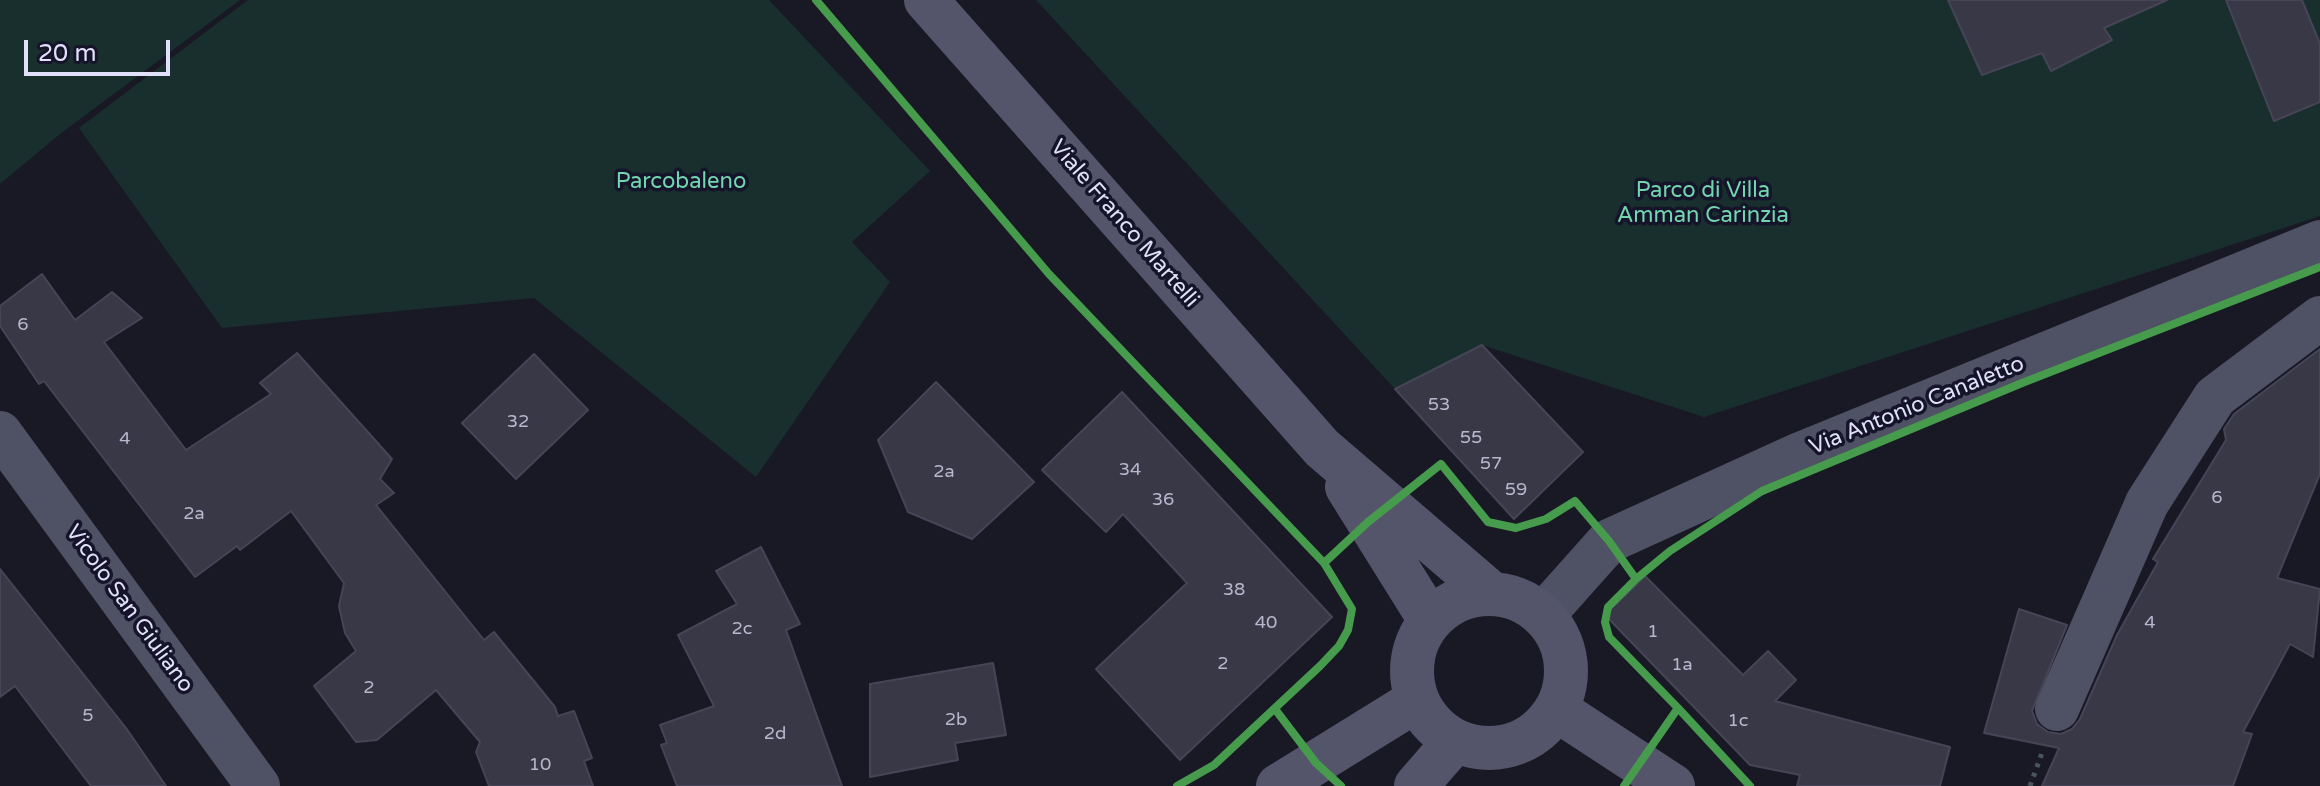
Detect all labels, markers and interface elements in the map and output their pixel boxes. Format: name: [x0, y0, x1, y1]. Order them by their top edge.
scale bar: [28, 24, 174, 74]
text: 20 m: [38, 39, 96, 68]
street label: Viale Franco Martelli: [1044, 135, 1204, 313]
park label: Parcobaleno: [616, 169, 746, 195]
park label: Parco di Villa Amman Carinzia: [1617, 178, 1789, 230]
house number: 6: [17, 314, 29, 336]
street label: Via Antonio Canaletto: [1806, 351, 2028, 461]
house number: 53: [1428, 394, 1450, 416]
house number: 32: [507, 411, 529, 433]
house number: 55: [1460, 427, 1482, 449]
house number: 4: [119, 428, 131, 450]
house number: 57: [1480, 453, 1502, 475]
house number: 34: [1119, 459, 1141, 481]
house number: 2a: [933, 461, 955, 483]
house number: 59: [1505, 479, 1527, 501]
house number: 6: [2211, 487, 2223, 509]
house number: 36: [1152, 489, 1174, 511]
house number: 2a: [183, 503, 205, 525]
street label: Vicolo San Giuliano: [59, 520, 199, 698]
house number: 38: [1223, 579, 1245, 601]
house number: 40: [1255, 612, 1277, 634]
house number: 4: [2144, 612, 2156, 634]
house number: 2c: [732, 618, 752, 640]
house number: 1: [1647, 621, 1659, 643]
house number: 2: [1217, 653, 1229, 675]
house number: 1a: [1671, 654, 1693, 676]
house number: 2: [363, 677, 375, 699]
house number: 5: [82, 705, 94, 727]
house number: 2b: [945, 709, 967, 731]
house number: 1c: [1728, 710, 1748, 732]
house number: 2d: [764, 723, 786, 745]
house number: 10: [529, 754, 551, 776]

